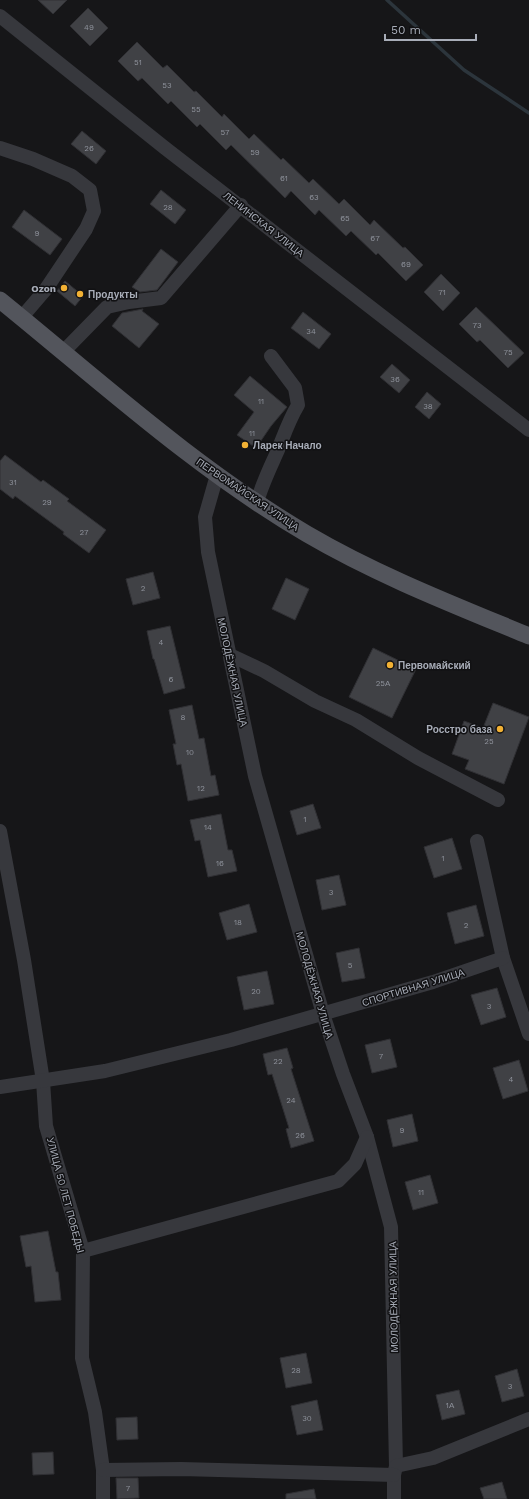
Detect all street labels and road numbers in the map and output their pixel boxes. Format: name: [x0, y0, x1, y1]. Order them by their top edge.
street label: ЛЕНИНСКАЯ УЛИЦА: [221, 190, 306, 259]
street label: ПЕРВОМАЙСКАЯ УЛИЦА: [194, 455, 302, 533]
street label: МОЛОДЁЖНАЯ УЛИЦА: [216, 617, 250, 728]
street label: МОЛОДЁЖНАЯ УЛИЦА: [294, 930, 335, 1040]
street label: СПОРТИВНАЯ УЛИЦА: [360, 967, 466, 1008]
street label: УЛИЦА 50 ЛЕТ ПОБЕДЫ: [45, 1136, 86, 1254]
street label: МОЛОДЁЖНАЯ УЛИЦА: [387, 1241, 400, 1353]

